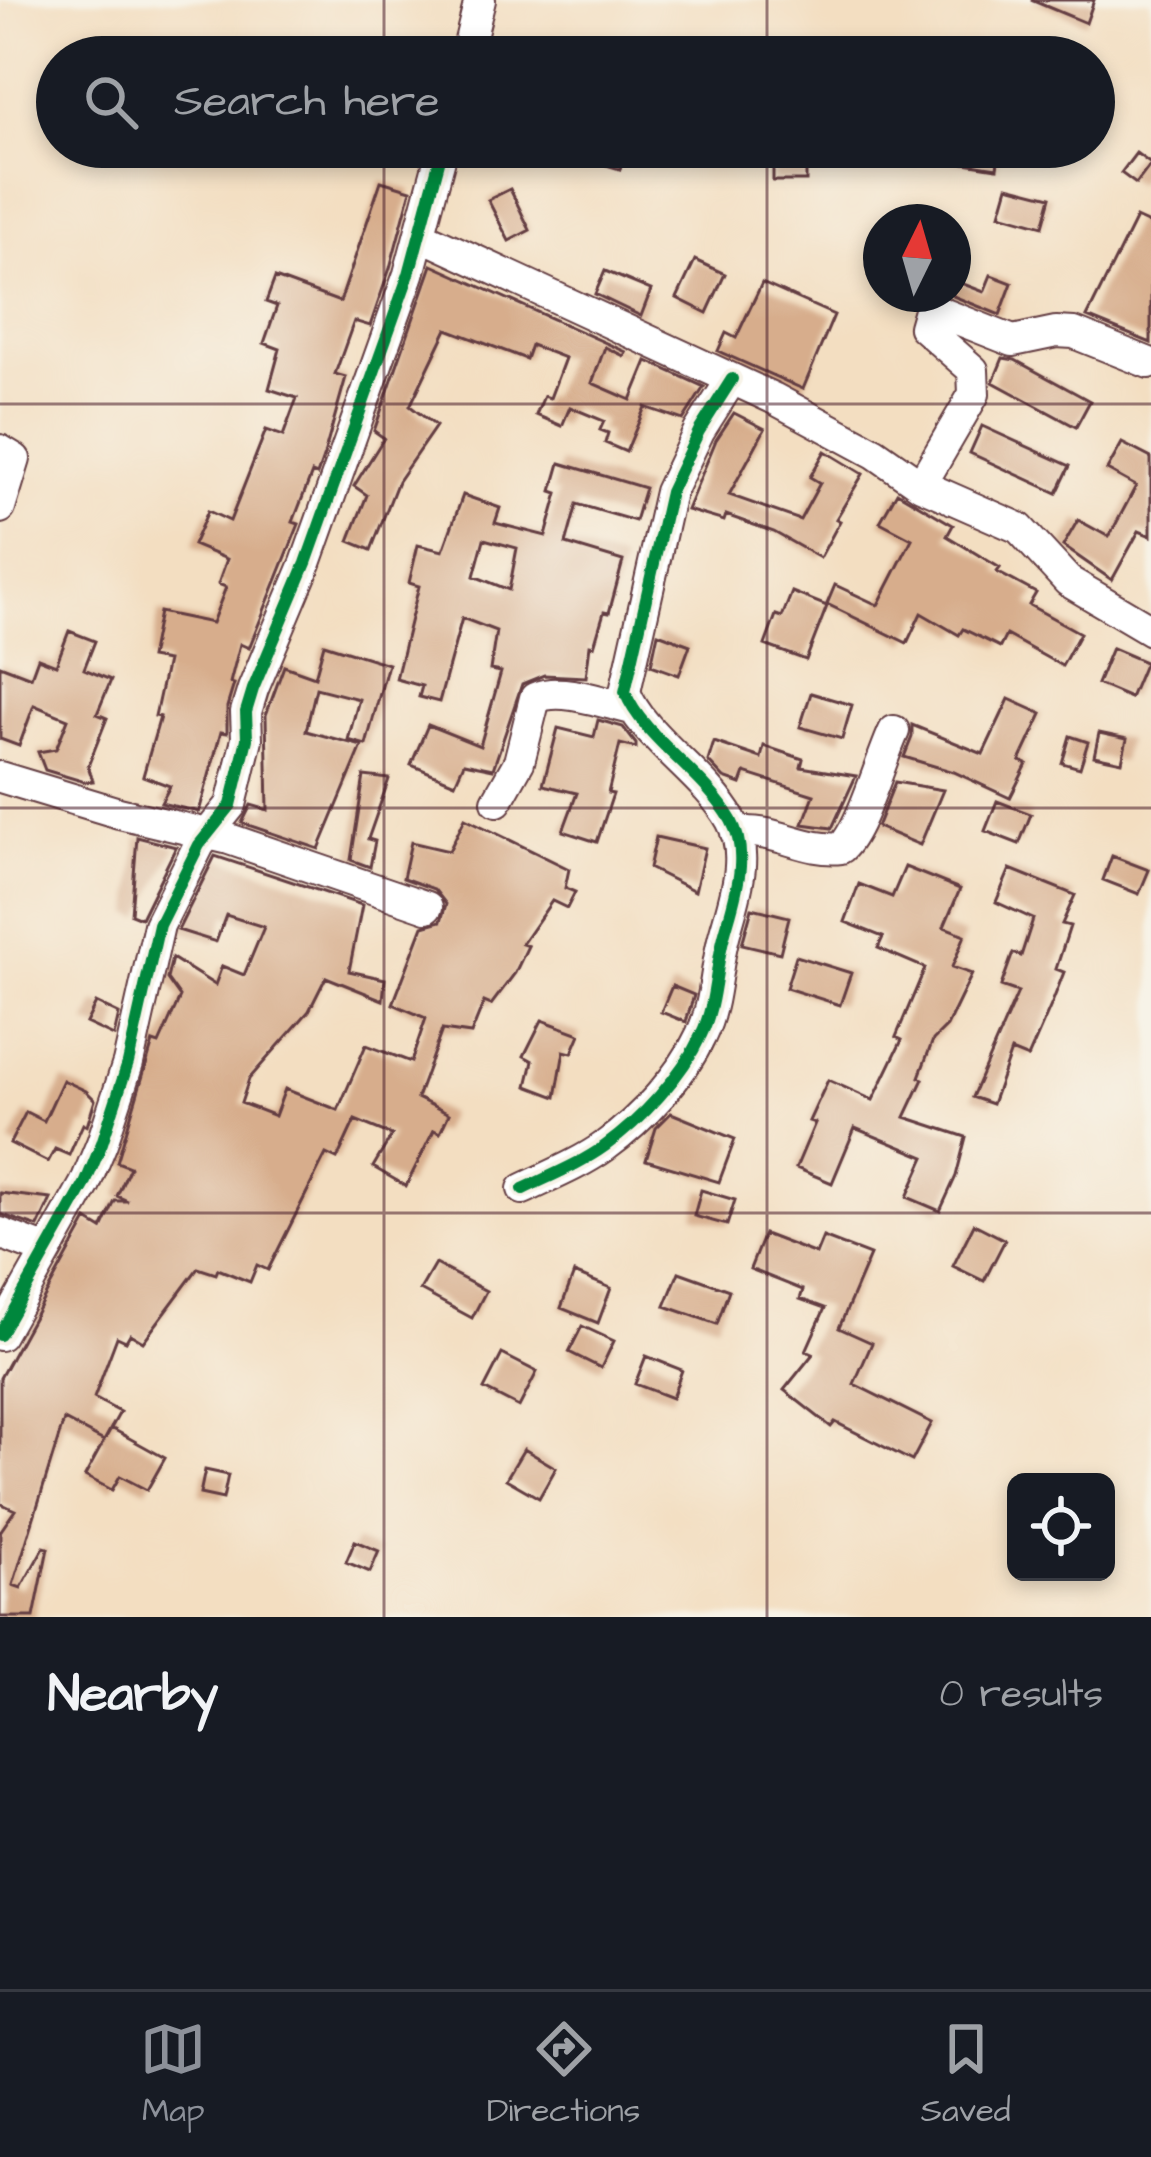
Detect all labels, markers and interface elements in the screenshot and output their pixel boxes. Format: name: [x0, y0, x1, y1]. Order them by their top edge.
search box: [36, 36, 1115, 168]
icon: search: [78, 69, 144, 135]
text: Search here: [174, 71, 440, 133]
north arrow: [863, 204, 971, 312]
map controls: [1007, 1473, 1115, 1581]
button: locate: [1007, 1473, 1115, 1581]
text: Nearby: [48, 1660, 218, 1731]
text: 0 results: [939, 1668, 1103, 1722]
tab: Map: [140, 2016, 206, 2134]
tab: Directions: [487, 2016, 640, 2134]
tab: Saved: [921, 2016, 1011, 2134]

